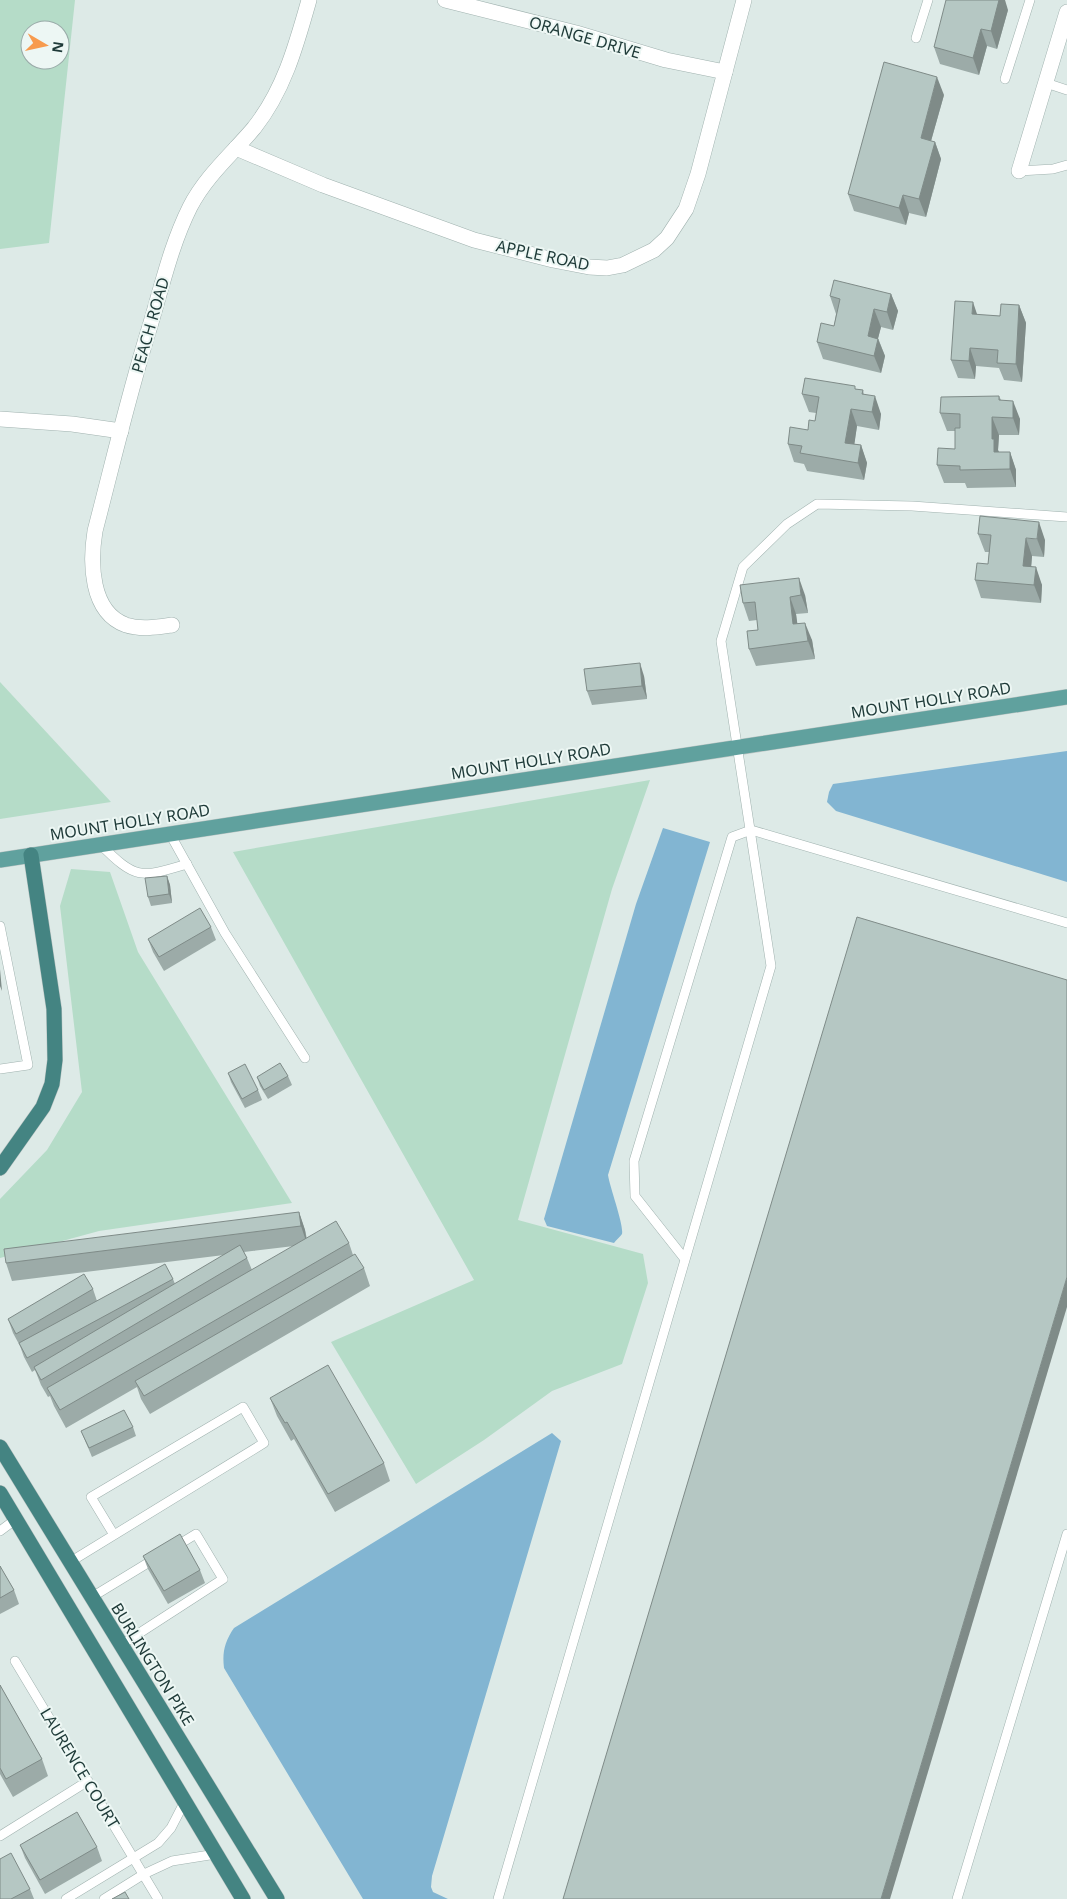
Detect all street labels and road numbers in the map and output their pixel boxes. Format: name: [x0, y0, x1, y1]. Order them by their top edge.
street label: ORANGE DRIVE: [527, 11, 643, 63]
street label: APPLE ROAD: [494, 234, 592, 276]
street label: PEACH ROAD: [126, 275, 174, 375]
street label: MOUNT HOLLY ROAD: [849, 676, 1013, 724]
street label: MOUNT HOLLY ROAD: [449, 737, 613, 785]
street label: MOUNT HOLLY ROAD: [48, 798, 212, 846]
street label: BURLINGTON PIKE: [106, 1598, 200, 1730]
street label: LAURENCE COURT: [35, 1703, 125, 1833]

